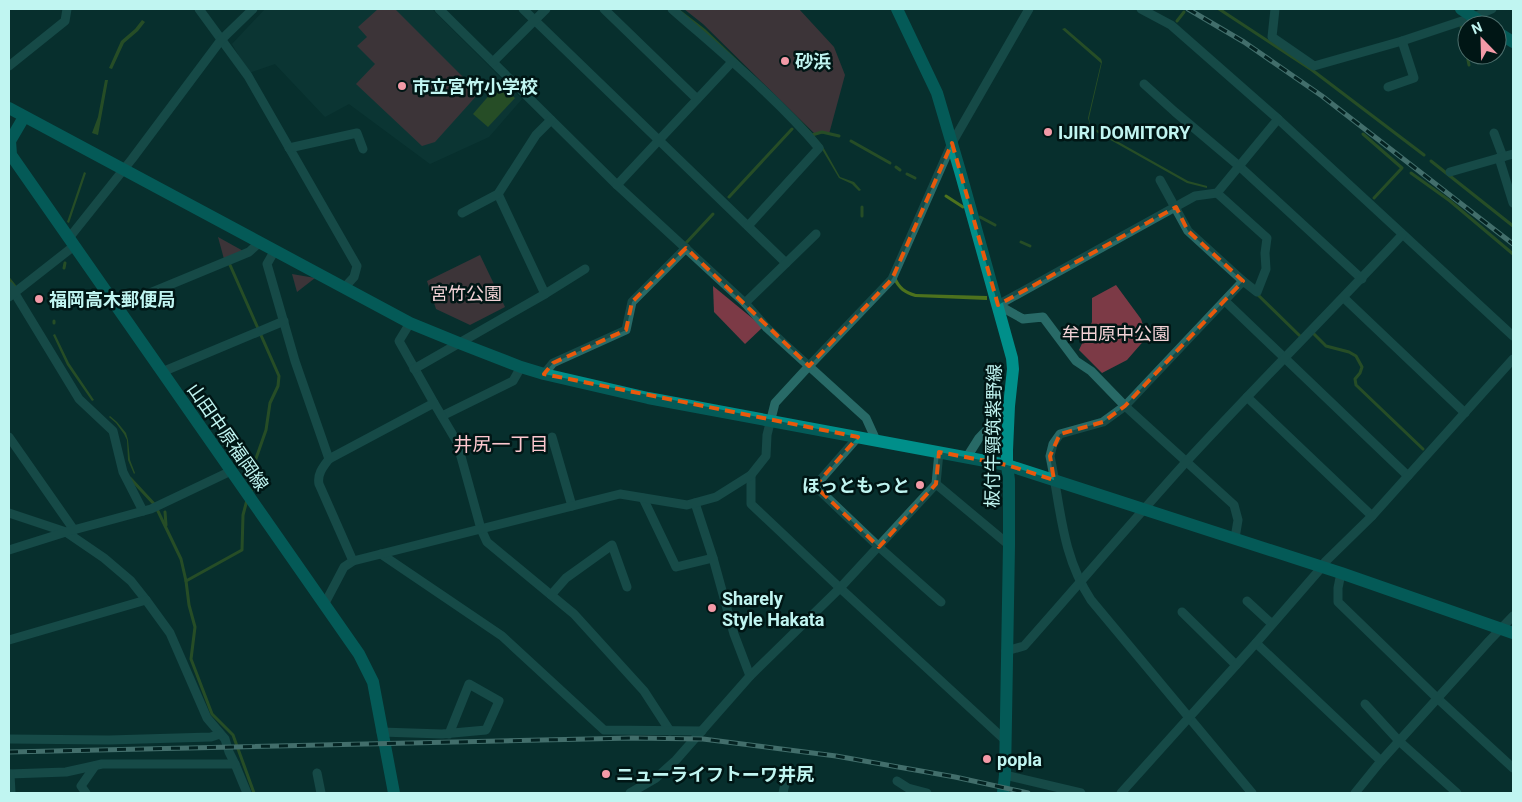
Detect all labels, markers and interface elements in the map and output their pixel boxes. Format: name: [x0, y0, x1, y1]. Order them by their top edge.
north arrow: [1457, 15, 1507, 65]
text: N: [1469, 19, 1485, 37]
place label: 砂浜: [795, 51, 831, 72]
marker: 砂浜: [779, 55, 791, 67]
place label: 市立宮竹小学校: [412, 76, 538, 97]
marker: 市立宮竹小学校: [396, 80, 408, 92]
place label: IJIRI DOMITORY: [1058, 122, 1191, 143]
marker: IJIRI DOMITORY: [1042, 126, 1054, 138]
park label: 宮竹公園: [430, 283, 502, 304]
place label: 福岡高木郵便局: [49, 289, 175, 310]
marker: 福岡高木郵便局: [33, 293, 45, 305]
park label: 牟田原中公園: [1062, 323, 1170, 344]
street label: 板付牛頸筑紫野線: [981, 364, 1005, 508]
street label: 山田中原福岡線: [183, 379, 273, 495]
district label: 井尻一丁目: [453, 433, 549, 456]
place label: ほっともっと: [802, 475, 910, 496]
marker: ほっともっと: [914, 479, 926, 491]
place label: Sharely Style Hakata: [722, 588, 825, 630]
marker: Sharely Style Hakata: [706, 602, 718, 614]
place label: popla: [997, 749, 1042, 770]
marker: popla: [981, 753, 993, 765]
place label: ニューライフトーワ井尻: [616, 764, 814, 785]
marker: ニューライフトーワ井尻: [600, 768, 612, 780]

